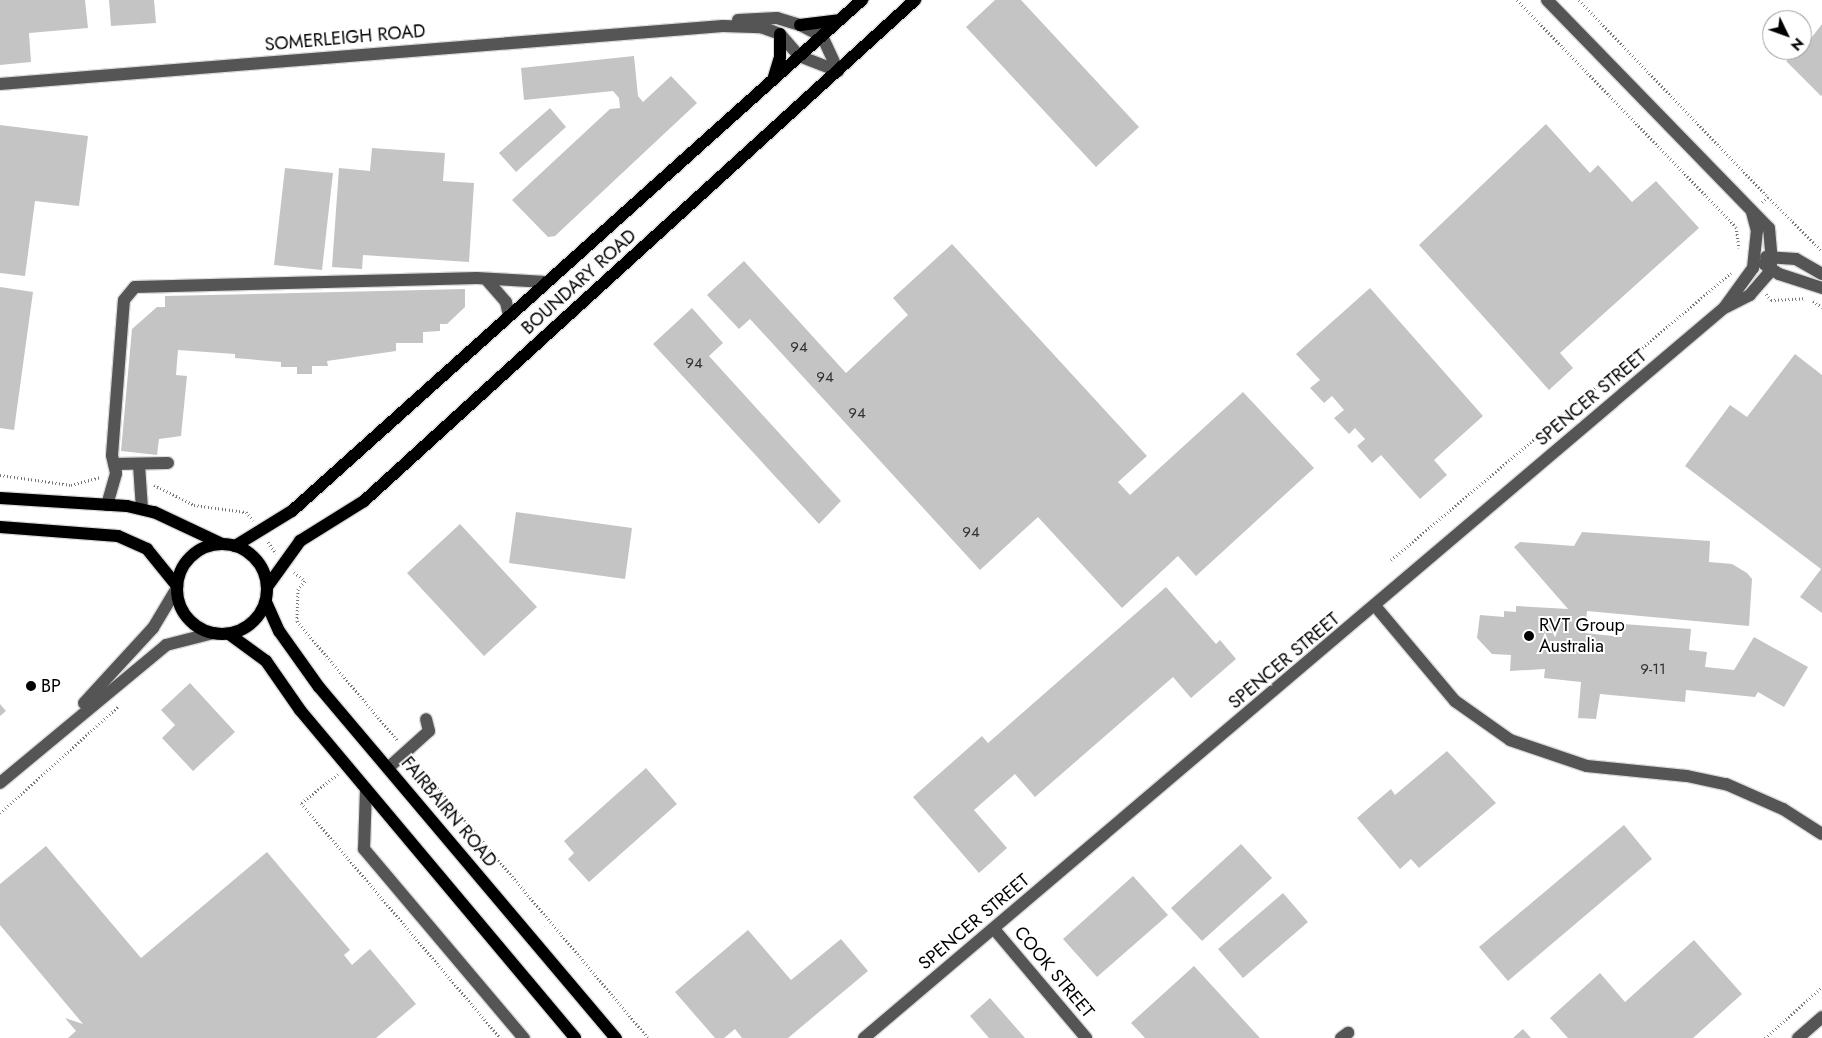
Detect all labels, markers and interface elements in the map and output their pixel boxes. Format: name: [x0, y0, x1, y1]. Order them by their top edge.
north arrow: [1762, 10, 1812, 60]
street label: SOMERLEIGH ROAD: [264, 20, 426, 56]
text: N: [1786, 34, 1809, 55]
street label: BOUNDARY ROAD: [517, 225, 641, 339]
house number: 94: [790, 339, 808, 357]
street label: SPENCER STREET: [1531, 345, 1651, 451]
house number: 94: [685, 355, 703, 373]
house number: 94: [816, 369, 834, 387]
house number: 94: [848, 405, 866, 423]
house number: 94: [962, 524, 980, 542]
street label: SPENCER STREET: [1224, 608, 1344, 714]
place label: RVT Group Australia: [1539, 615, 1625, 658]
marker: RVT Group Australia: [1523, 630, 1535, 642]
house number: 9-11: [1640, 661, 1666, 679]
place label: BP: [41, 675, 61, 697]
marker: BP: [25, 680, 37, 692]
street label: FAIRBAIRN ROAD: [397, 752, 501, 872]
street label: SPENCER STREET: [914, 869, 1034, 975]
street label: COOK STREET: [1009, 922, 1099, 1022]

